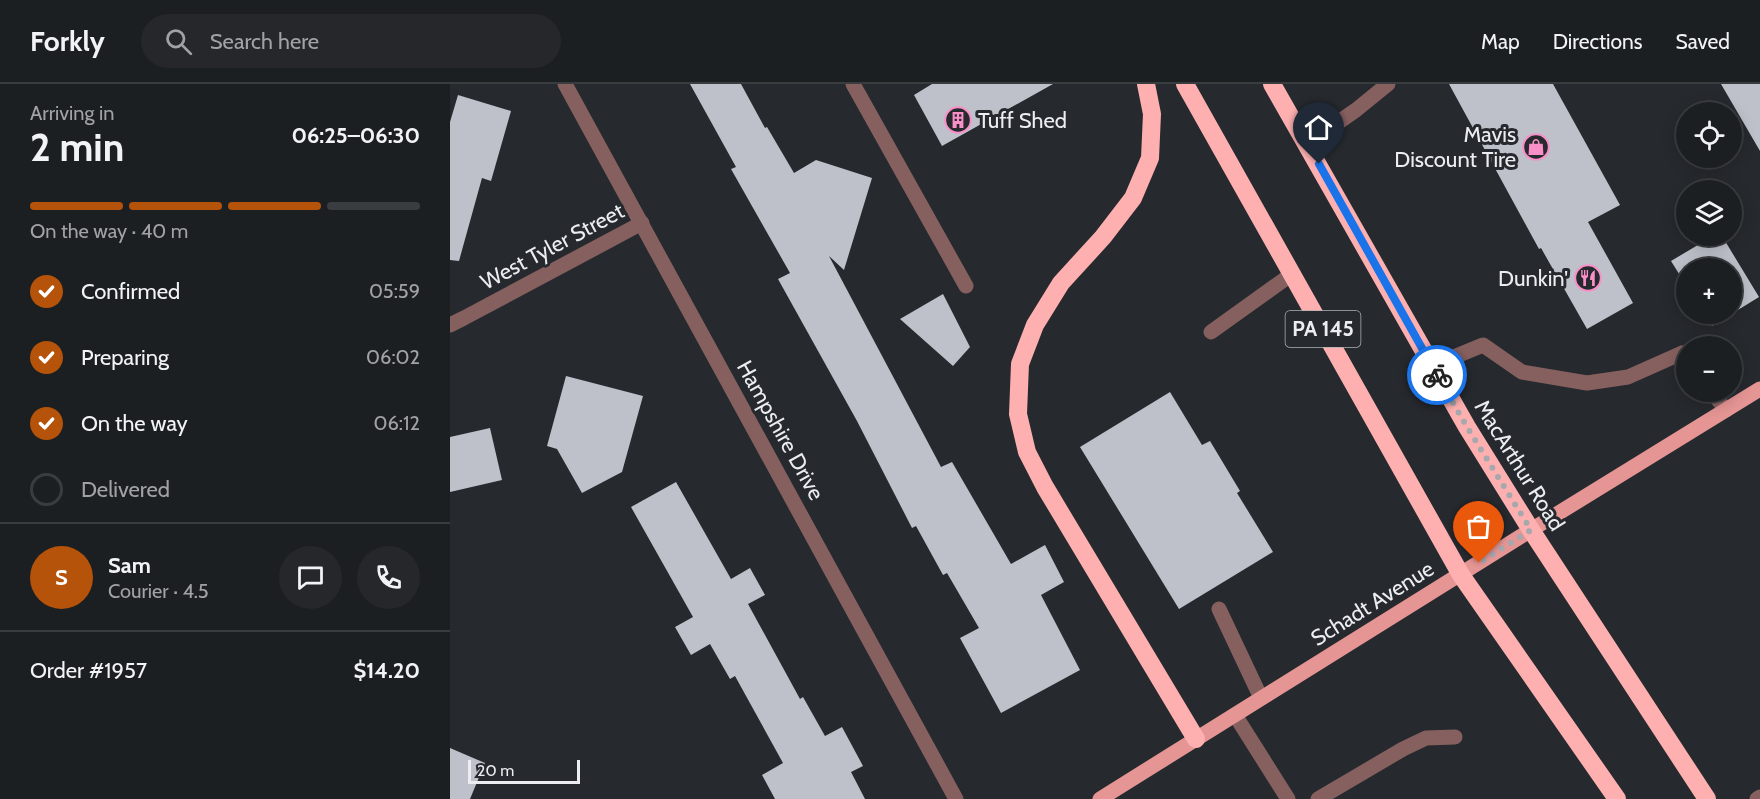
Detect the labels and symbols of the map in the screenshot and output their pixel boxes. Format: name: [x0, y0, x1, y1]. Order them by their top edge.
pin: [1293, 102, 1344, 164]
building icon: Tuff Shed: [943, 105, 973, 135]
place label: Tuff Shed: [978, 107, 1067, 134]
place label: Mavis Discount Tire: [1394, 121, 1516, 173]
shop icon: Mavis Discount Tire: [1521, 132, 1551, 162]
street label: West Tyler Street: [476, 197, 629, 296]
restaurant icon: Dunkin': [1573, 263, 1603, 293]
place label: Dunkin': [1498, 265, 1568, 292]
road number: PA 145: [1286, 311, 1360, 347]
courier: [1407, 345, 1467, 405]
street label: Hampshire Drive: [731, 356, 830, 505]
street label: MacArthur Road: [1469, 395, 1571, 536]
pin: [1453, 501, 1504, 563]
street label: Schadt Avenue: [1306, 555, 1439, 652]
scale bar: [468, 757, 580, 784]

